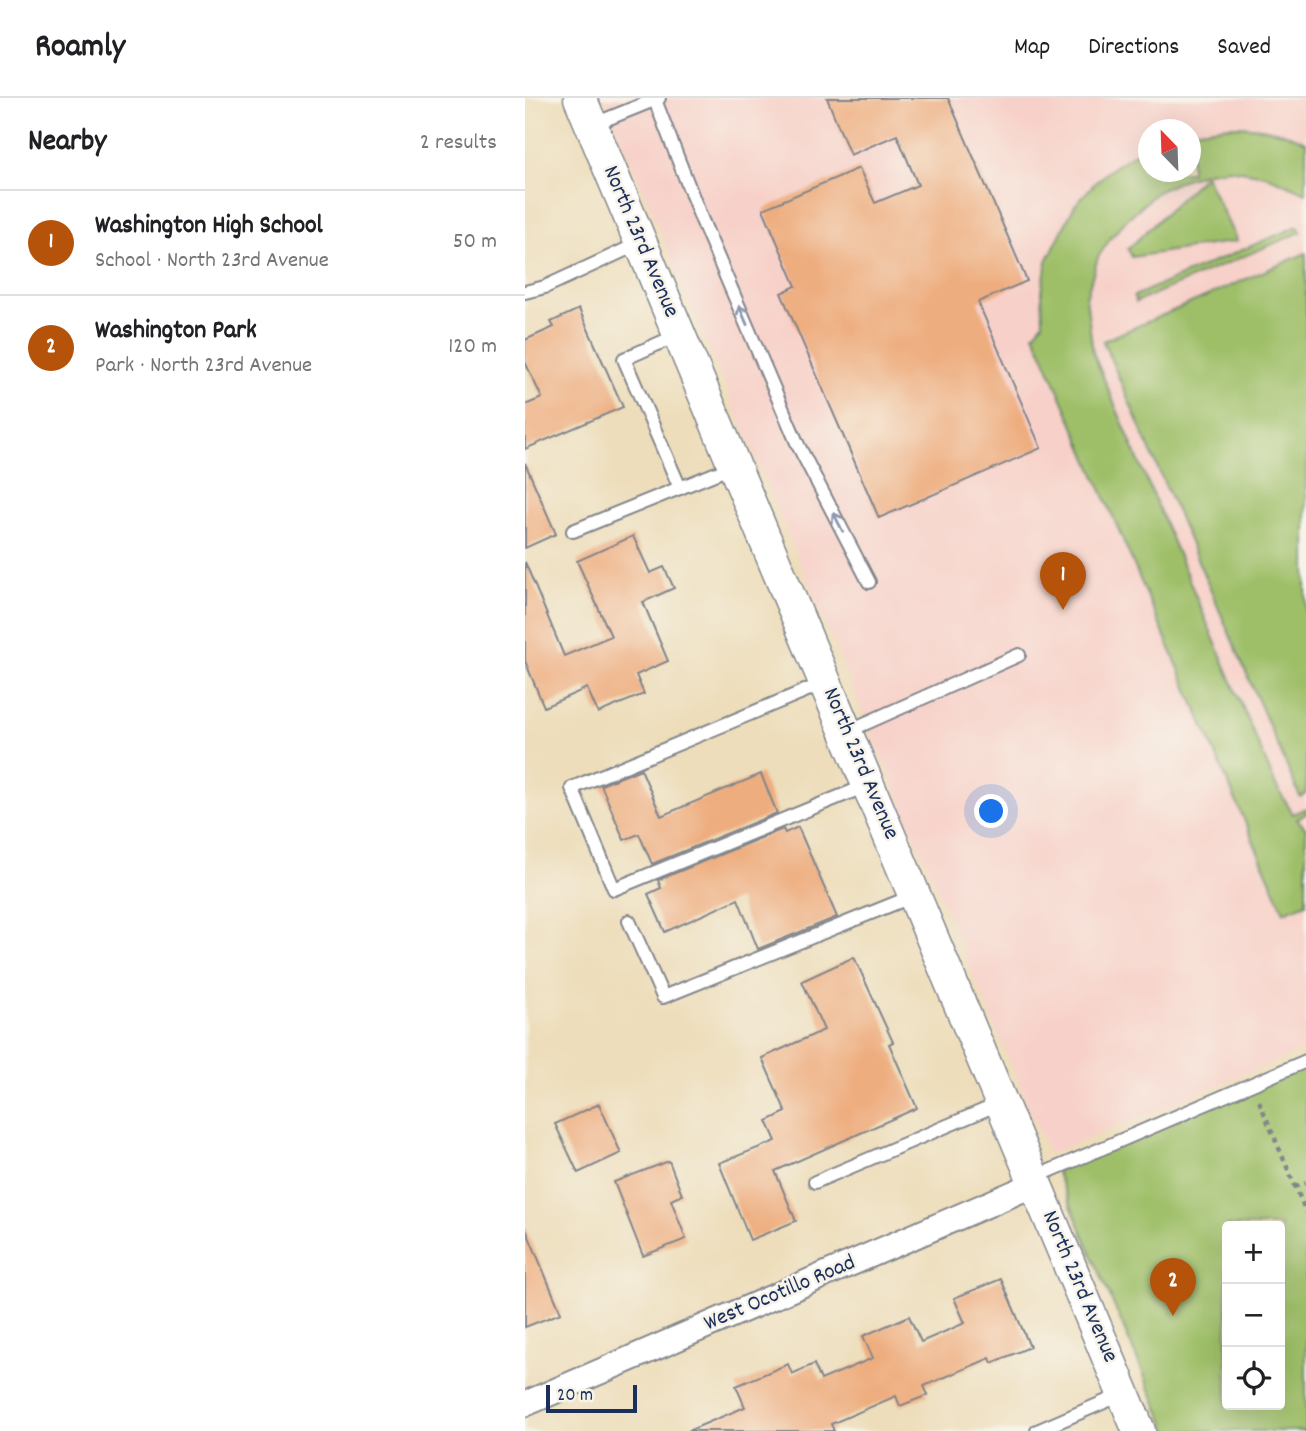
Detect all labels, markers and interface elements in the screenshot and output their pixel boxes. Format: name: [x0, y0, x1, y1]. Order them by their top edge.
text: Roamly: [35, 25, 125, 72]
text: Map: [1014, 31, 1050, 65]
text: Directions: [1088, 31, 1179, 65]
text: Saved: [1217, 31, 1271, 65]
north arrow: [1138, 119, 1201, 182]
text: Nearby: [28, 122, 106, 165]
text: 2 results: [420, 127, 497, 160]
street label: North 23rd Avenue: [593, 161, 687, 323]
text: Washington High School: [95, 208, 323, 245]
text: 1: [48, 226, 54, 259]
text: 50 m: [453, 226, 497, 259]
text: School · North 23rd Avenue: [95, 245, 329, 278]
one-way arrow: [735, 305, 748, 327]
text: Washington Park: [95, 313, 257, 350]
text: 2: [46, 331, 56, 364]
text: 120 m: [448, 331, 497, 364]
text: Park · North 23rd Avenue: [95, 350, 312, 383]
one-way arrow: [830, 512, 844, 533]
pin: 1: [1040, 552, 1086, 610]
street label: North 23rd Avenue: [813, 683, 907, 845]
your location: [974, 794, 1008, 828]
street label: North 23rd Avenue: [1032, 1206, 1126, 1368]
map controls: [1222, 1221, 1285, 1410]
button: +: [1222, 1221, 1285, 1284]
street label: West Ocotillo Road: [699, 1247, 861, 1341]
pin: 2: [1150, 1258, 1196, 1316]
button: −: [1222, 1284, 1285, 1347]
button: locate: [1222, 1347, 1285, 1410]
scale bar: [546, 1382, 637, 1414]
text: 20 m: [557, 1383, 593, 1410]

